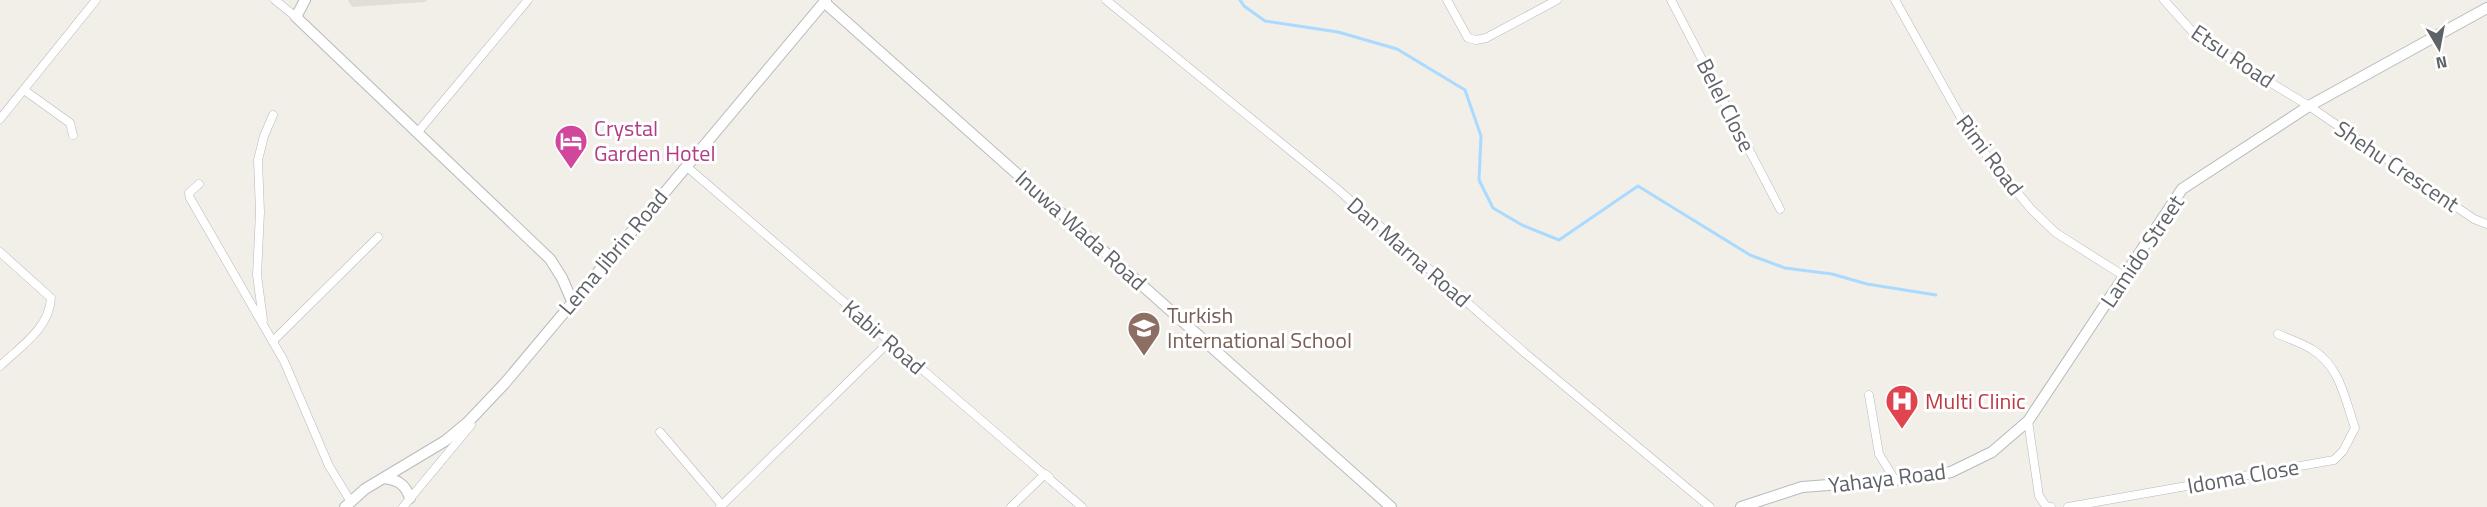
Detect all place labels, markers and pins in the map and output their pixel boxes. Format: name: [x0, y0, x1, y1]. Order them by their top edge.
place label: Crystal Garden Hotel: [594, 111, 716, 170]
hotel icon: Crystal Garden Hotel: [553, 123, 589, 170]
place label: Turkish International School: [1167, 298, 1352, 357]
school or university icon: Turkish International School: [1126, 310, 1162, 357]
hospital icon: Multi Clinic: [1884, 383, 1920, 430]
place label: Multi Clinic: [1925, 384, 2026, 418]

